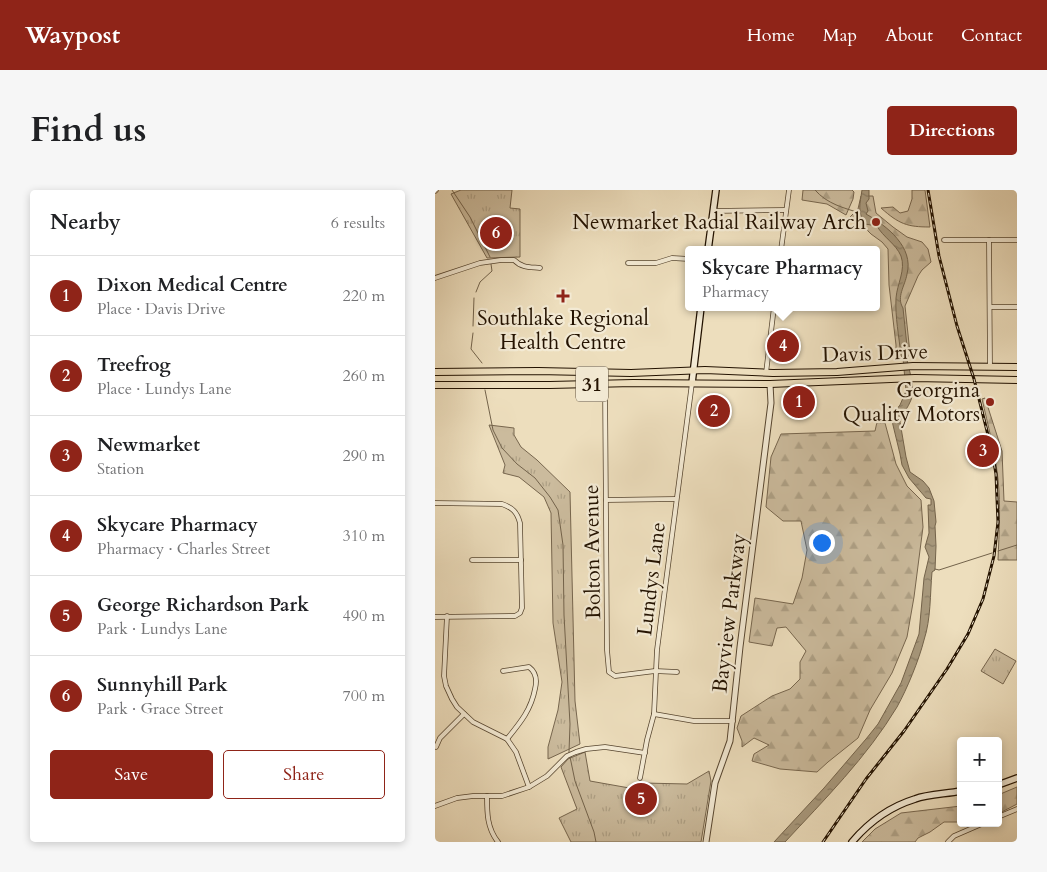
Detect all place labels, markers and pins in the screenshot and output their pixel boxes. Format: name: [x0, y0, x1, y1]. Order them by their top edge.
place label: Newmarket Radial Railway Arch: [572, 208, 866, 237]
pin: 6: [480, 214, 512, 252]
marker: Newmarket Radial Railway Arch: [870, 216, 882, 228]
marker: Southlake Regional Health Centre: [556, 289, 570, 303]
place label: Southlake Regional Health Centre: [477, 304, 649, 357]
pin: 4: [767, 327, 799, 365]
place label: Georgina Quality Motors: [843, 376, 980, 429]
pin: 1: [783, 383, 815, 421]
pin: 2: [698, 392, 730, 430]
marker: Georgina Quality Motors: [984, 396, 996, 408]
pin: 3: [967, 432, 999, 470]
pin: 5: [625, 780, 657, 818]

